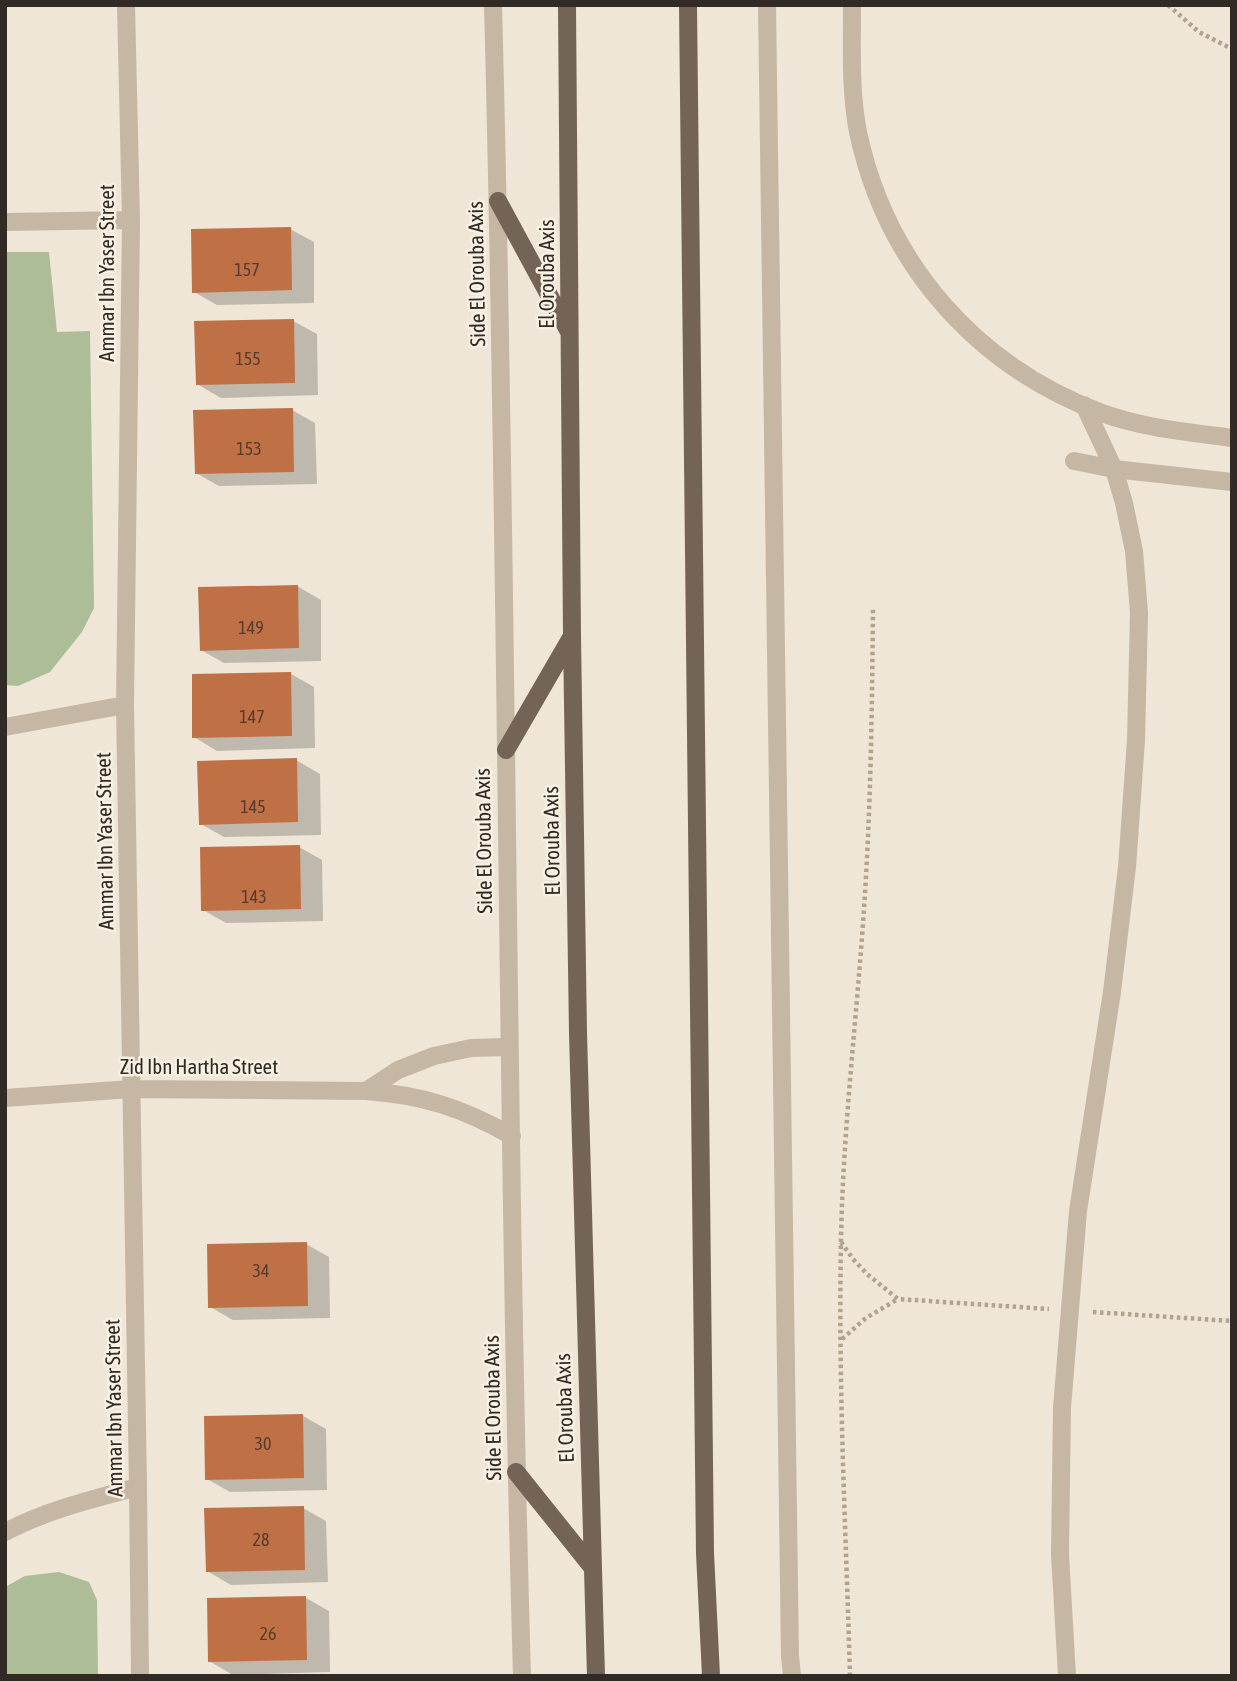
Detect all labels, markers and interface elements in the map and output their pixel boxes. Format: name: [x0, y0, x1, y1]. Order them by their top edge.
street label: Ammar Ibn Yaser Street: [94, 184, 118, 362]
street label: Side El Orouba Axis: [463, 201, 489, 347]
street label: El Orouba Axis: [534, 219, 558, 329]
house number: 157: [234, 259, 260, 280]
house number: 155: [235, 348, 261, 369]
house number: 153: [236, 438, 262, 459]
house number: 149: [238, 617, 264, 638]
house number: 147: [239, 706, 265, 727]
street label: Ammar Ibn Yaser Street: [90, 752, 118, 930]
street label: Side El Orouba Axis: [470, 768, 496, 914]
street label: El Orouba Axis: [538, 786, 564, 896]
house number: 145: [240, 796, 266, 817]
house number: 143: [241, 886, 267, 907]
street label: Zid Ibn Hartha Street: [120, 1054, 278, 1078]
house number: 34: [253, 1260, 269, 1281]
street label: Ammar Ibn Yaser Street: [99, 1319, 127, 1497]
street label: Side El Orouba Axis: [479, 1335, 505, 1481]
street label: El Orouba Axis: [550, 1353, 578, 1463]
house number: 30: [255, 1433, 271, 1454]
house number: 28: [253, 1529, 269, 1550]
house number: 26: [260, 1623, 276, 1644]

